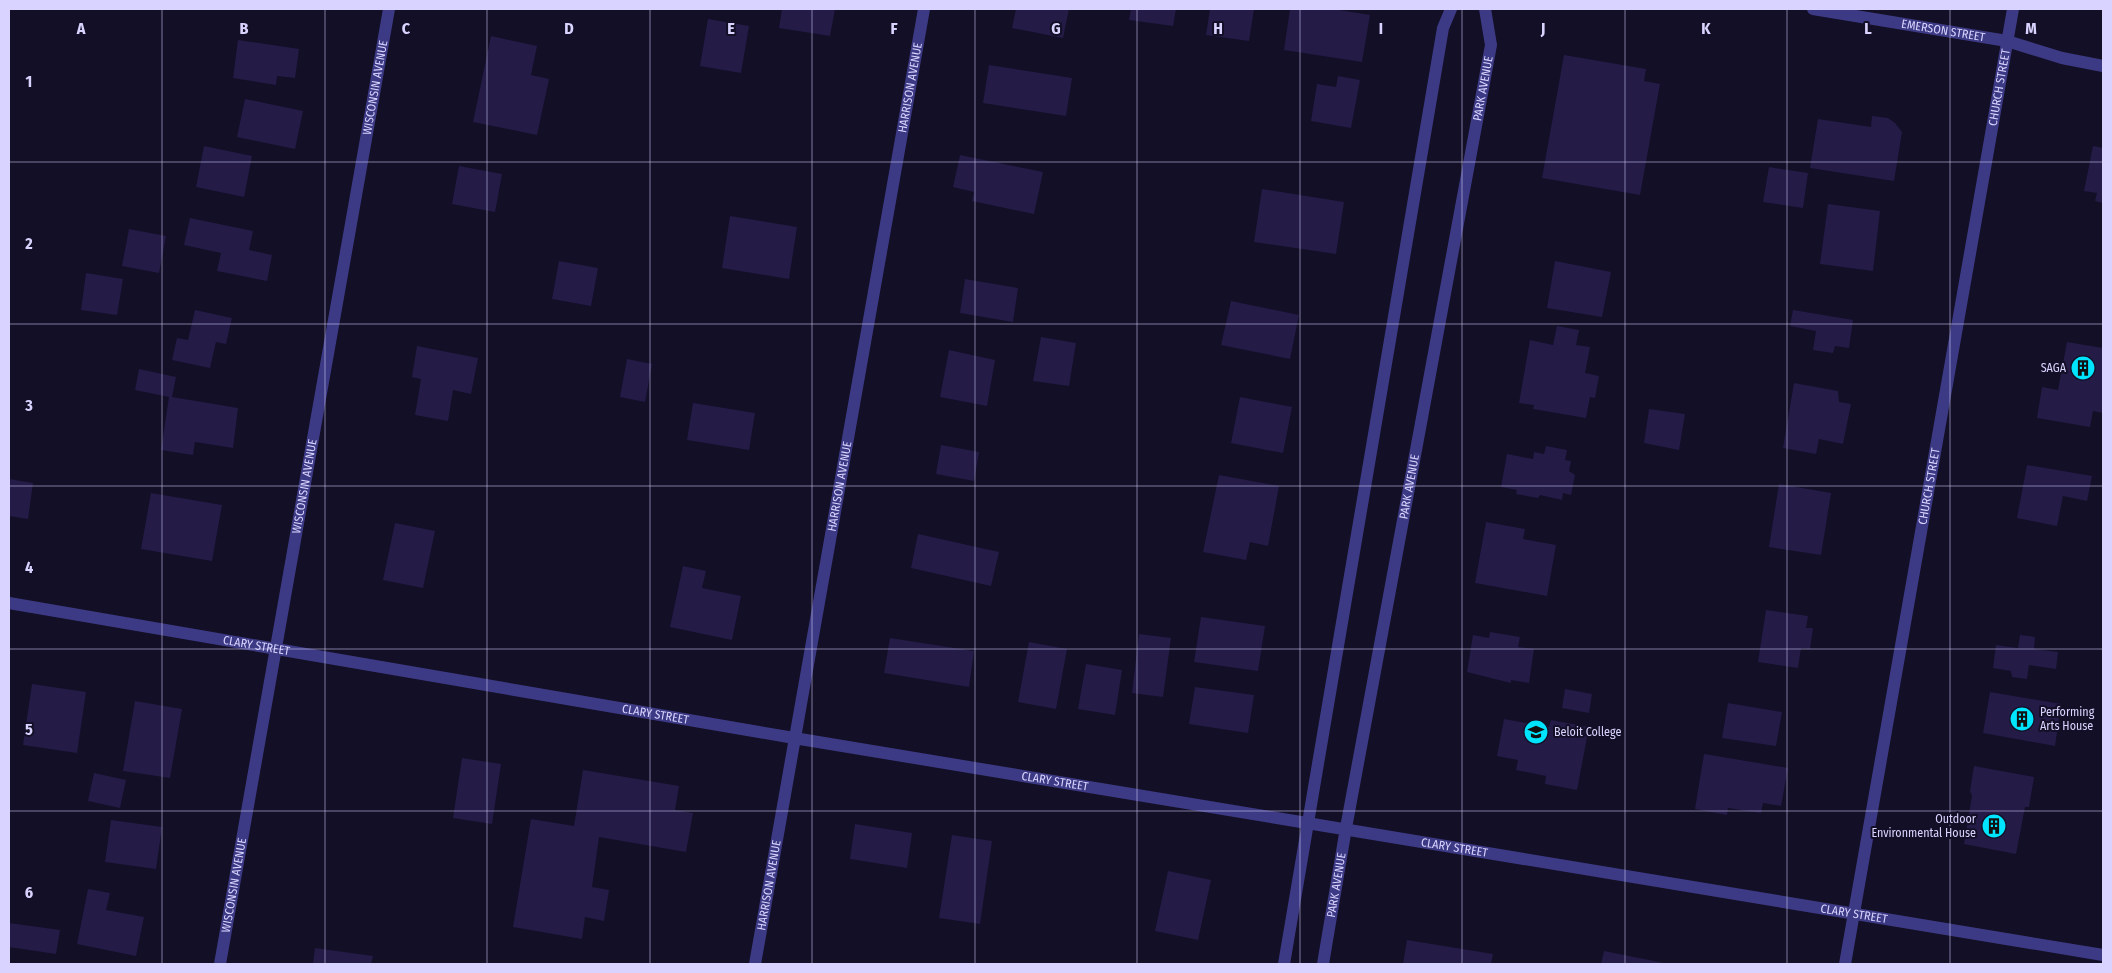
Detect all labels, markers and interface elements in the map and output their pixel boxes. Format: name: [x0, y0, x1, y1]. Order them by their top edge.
street label: EMERSON STREET: [1900, 17, 1987, 44]
text: A: [76, 19, 86, 38]
text: B: [240, 19, 249, 38]
text: C: [402, 19, 411, 38]
text: D: [564, 19, 574, 38]
text: E: [727, 19, 735, 38]
text: F: [890, 19, 898, 38]
text: G: [1051, 19, 1061, 38]
text: H: [1213, 19, 1223, 38]
text: I: [1379, 19, 1383, 38]
text: J: [1540, 19, 1545, 38]
text: K: [1701, 19, 1711, 38]
text: L: [1864, 19, 1872, 38]
text: M: [2025, 19, 2037, 38]
street label: WISCONSIN AVENUE: [360, 39, 390, 136]
street label: HARRISON AVENUE: [895, 41, 925, 134]
street label: CHURCH STREET: [1986, 48, 2013, 127]
street label: PARK AVENUE: [1470, 55, 1496, 122]
text: 1: [26, 72, 32, 91]
text: 2: [24, 234, 33, 253]
building icon: SAGA: [2070, 355, 2096, 381]
place label: SAGA: [2041, 361, 2067, 375]
text: 3: [24, 396, 33, 415]
street label: WISCONSIN AVENUE: [289, 438, 320, 535]
street label: HARRISON AVENUE: [825, 440, 854, 533]
street label: CHURCH STREET: [1915, 446, 1943, 526]
street label: PARK AVENUE: [1396, 453, 1422, 520]
text: 4: [25, 558, 33, 577]
street label: CLARY STREET: [222, 633, 291, 658]
street label: CLARY STREET: [621, 702, 690, 727]
place label: Performing Arts House: [2040, 705, 2095, 733]
building icon: Performing Arts House: [2009, 706, 2035, 732]
school or university icon: Beloit College: [1523, 719, 1549, 745]
text: 5: [25, 720, 33, 739]
place label: Beloit College: [1554, 725, 1622, 739]
street label: CLARY STREET: [1020, 769, 1090, 794]
place label: Outdoor Environmental House: [1871, 812, 1977, 840]
building icon: Outdoor Environmental House: [1981, 813, 2007, 839]
street label: CLARY STREET: [1420, 835, 1489, 860]
street label: WISCONSIN AVENUE: [219, 836, 249, 934]
street label: HARRISON AVENUE: [754, 839, 784, 931]
street label: PARK AVENUE: [1324, 851, 1349, 919]
text: 6: [25, 883, 33, 902]
street label: CLARY STREET: [1820, 901, 1889, 926]

